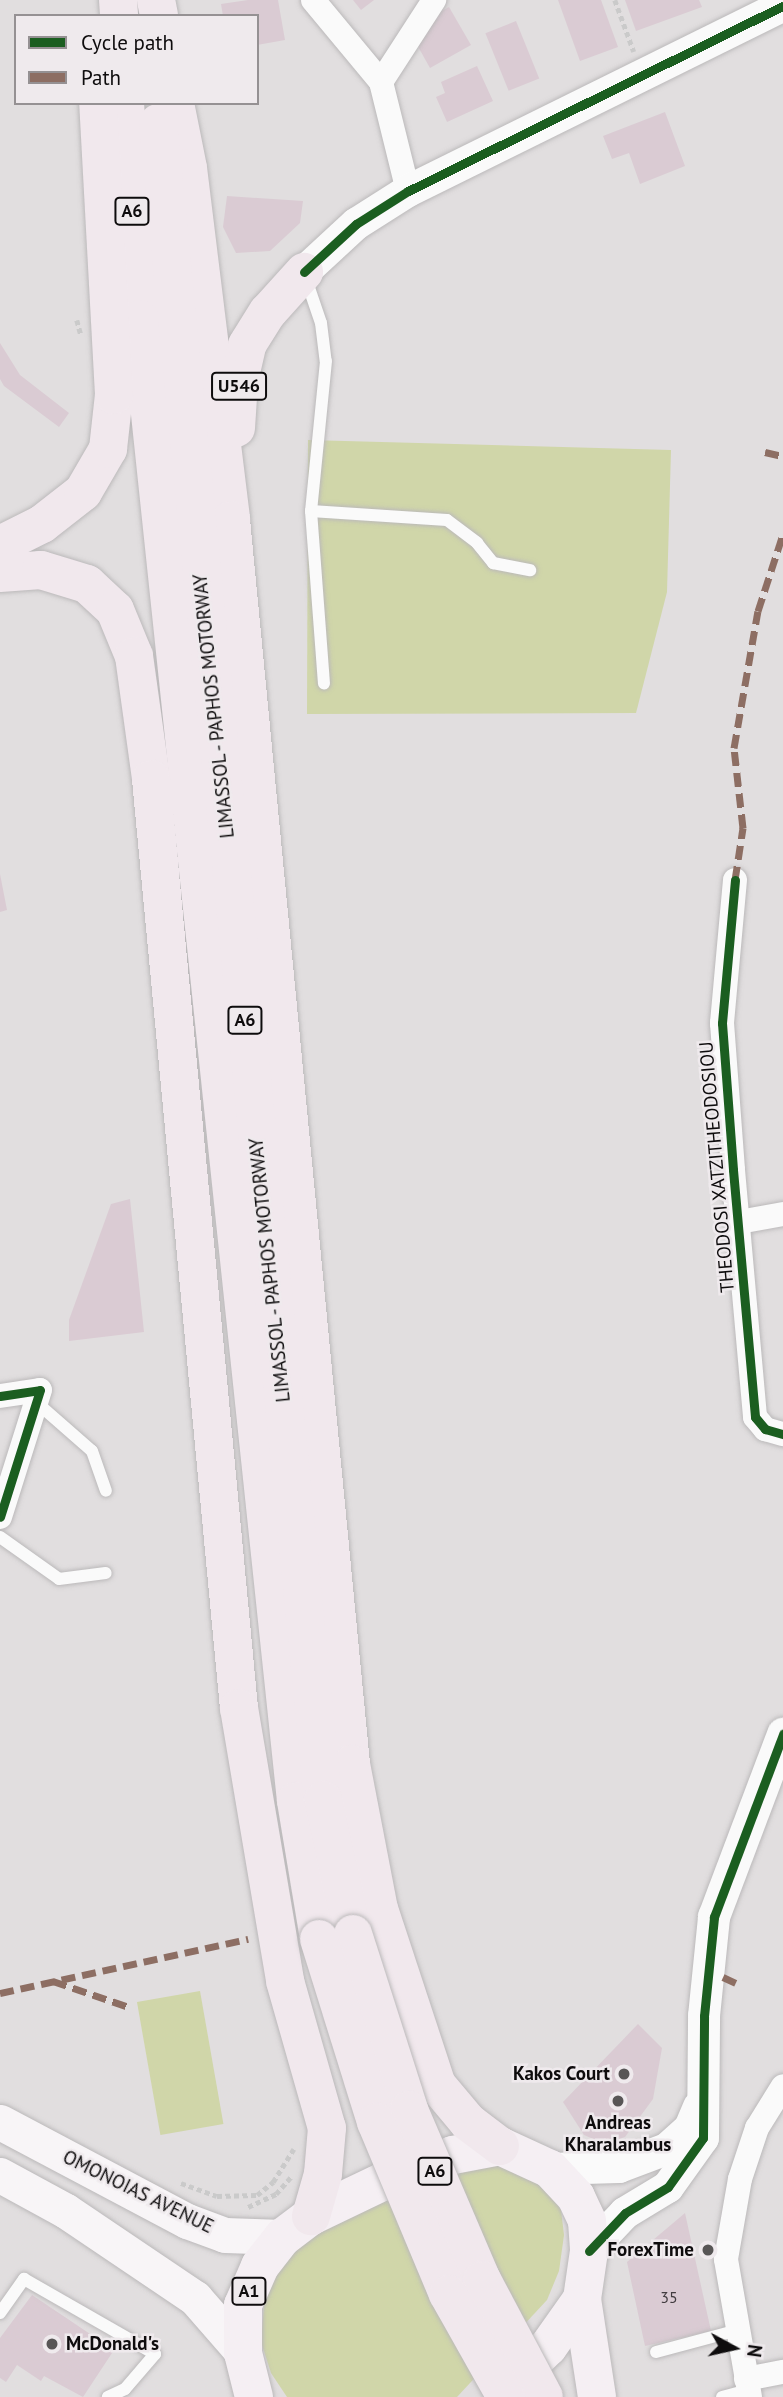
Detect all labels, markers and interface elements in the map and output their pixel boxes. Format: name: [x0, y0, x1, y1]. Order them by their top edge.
legend: [14, 14, 259, 105]
text: Cycle path: [81, 29, 174, 56]
text: Path: [81, 64, 121, 91]
road number: A6: [113, 196, 151, 226]
road number: U546: [211, 372, 267, 400]
street label: LIMASSOL - PAPHOS MOTORWAY: [189, 571, 239, 841]
road number: A6: [226, 1006, 264, 1035]
street label: THEODOSI XATZITHEODOSIOU: [695, 1040, 739, 1294]
street label: LIMASSOL - PAPHOS MOTORWAY: [245, 1135, 295, 1405]
place label: Kakos Court: [513, 2063, 610, 2085]
marker: Kakos Court: [616, 2066, 632, 2082]
marker: Andreas Kharalambus: [610, 2093, 626, 2109]
place label: Andreas Kharalambus: [565, 2112, 671, 2156]
street label: OMONOIAS AVENUE: [59, 2146, 217, 2238]
road number: A6: [416, 2157, 454, 2186]
place label: ForexTime: [607, 2239, 694, 2261]
marker: ForexTime: [700, 2242, 716, 2258]
road number: A1: [230, 2276, 268, 2306]
house number: 35: [660, 2287, 678, 2307]
north arrow: [699, 2313, 769, 2383]
place label: McDonald's: [66, 2333, 159, 2355]
marker: McDonald's: [44, 2336, 60, 2352]
text: N: [742, 2343, 768, 2359]

